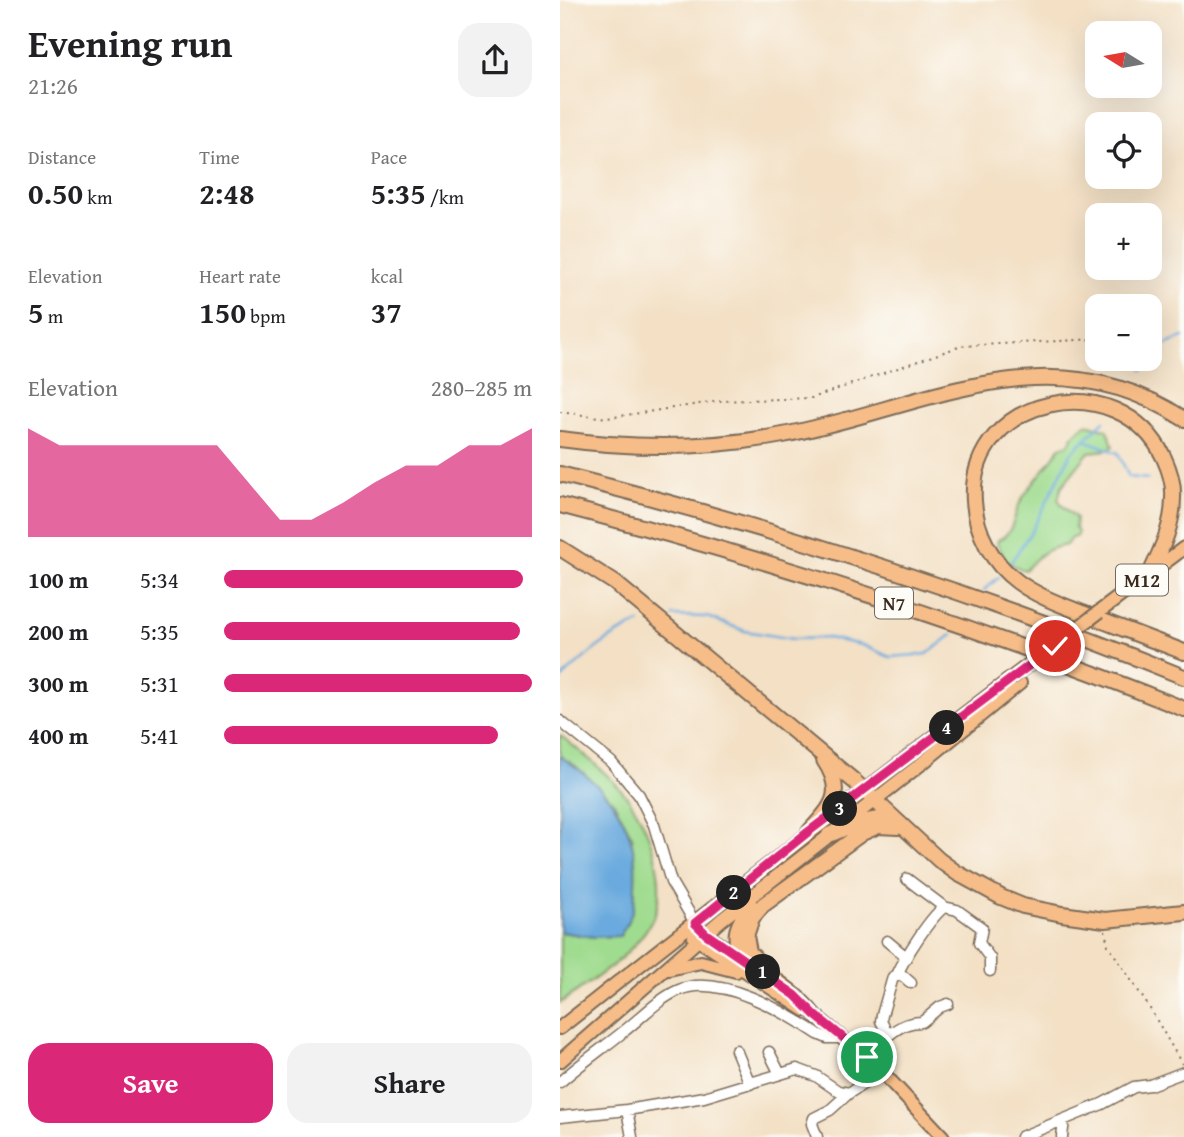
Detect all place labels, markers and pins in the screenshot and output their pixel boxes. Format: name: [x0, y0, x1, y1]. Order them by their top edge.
pin: [1025, 616, 1085, 676]
pin: 4: [930, 710, 964, 746]
pin: 3: [822, 792, 858, 826]
pin: 2: [716, 876, 752, 910]
pin: 1: [746, 954, 780, 990]
pin: [837, 1027, 897, 1087]

